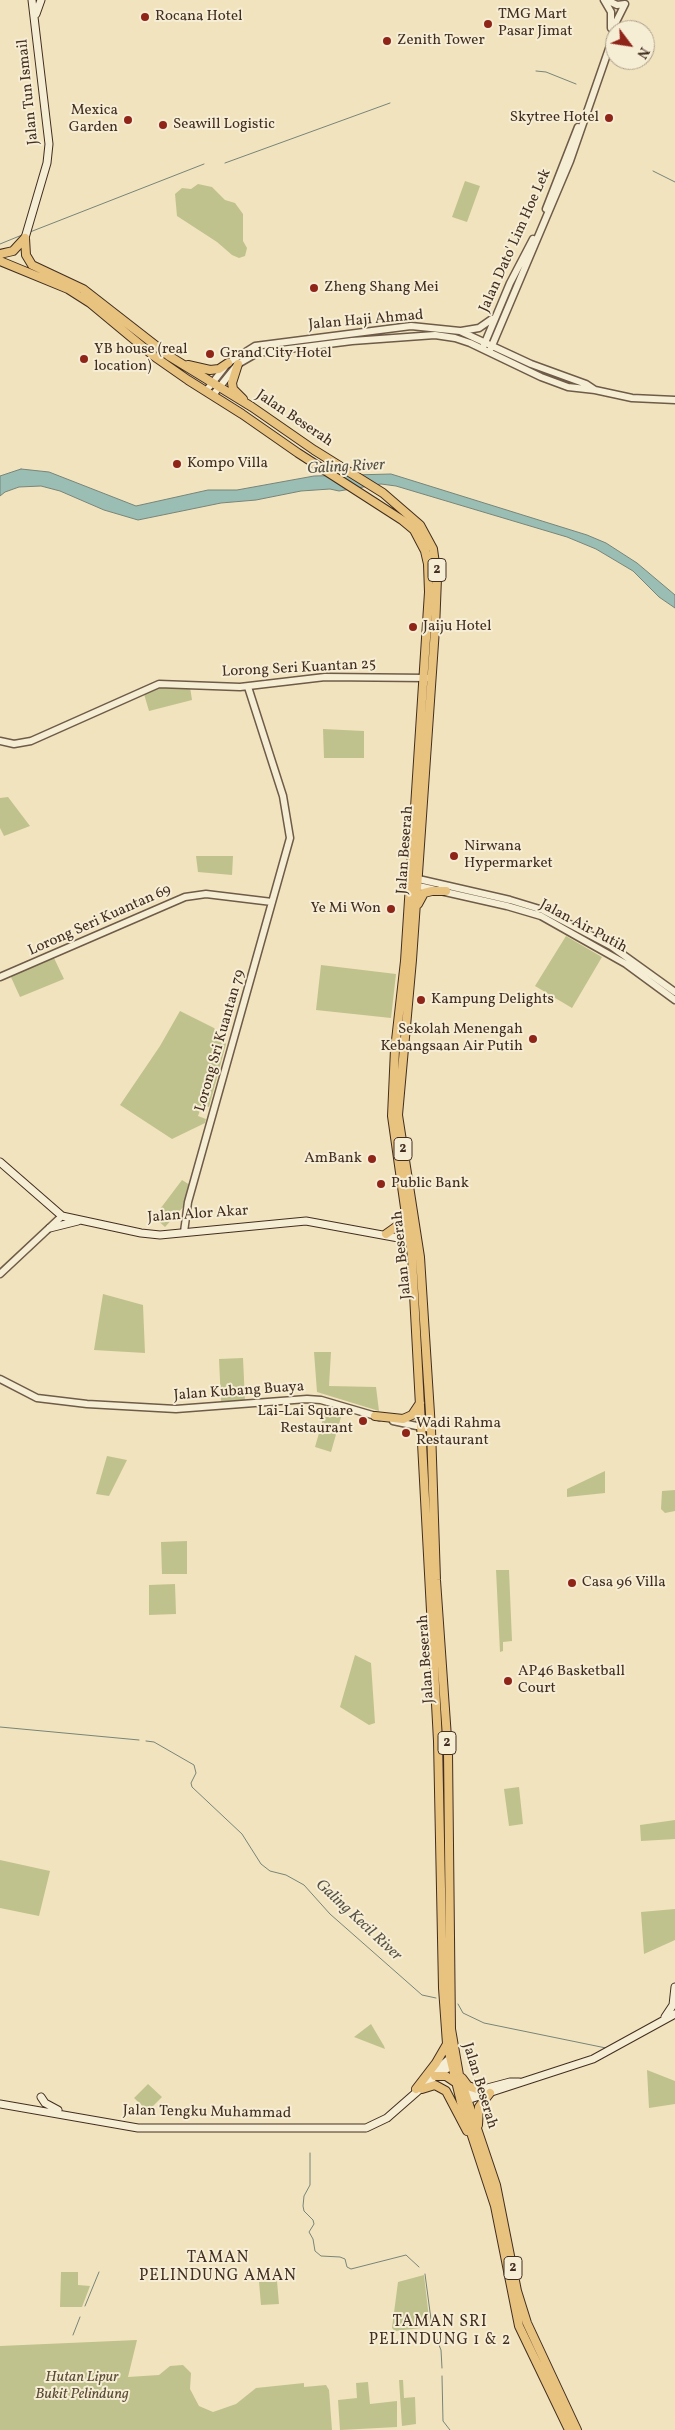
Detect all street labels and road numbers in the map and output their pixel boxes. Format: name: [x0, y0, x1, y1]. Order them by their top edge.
street label: Jalan Tun Ismail: [14, 38, 44, 146]
street label: Jalan Dato' Lim Hoe Lek: [476, 167, 556, 315]
street label: Jalan Haji Ahmad: [308, 307, 424, 335]
street label: Jalan Beserah: [252, 387, 336, 451]
road number: 2: [428, 558, 446, 582]
street label: Lorong Seri Kuantan 25: [221, 656, 377, 682]
street label: Jalan Beserah: [394, 805, 418, 895]
street label: Lorong Seri Kuantan 69: [26, 881, 174, 961]
street label: Jalan Air Putih: [536, 896, 630, 958]
street label: Lorong Sri Kuantan 79: [192, 968, 250, 1114]
road number: 2: [394, 1138, 412, 1160]
street label: Jalan Alor Akar: [147, 1202, 249, 1228]
street label: Jalan Beserah: [389, 1210, 417, 1300]
street label: Jalan Kubang Buaya: [173, 1378, 305, 1406]
street label: Jalan Beserah: [415, 1614, 439, 1704]
road number: 2: [438, 1732, 456, 1755]
street label: Jalan Beserah: [457, 2041, 501, 2131]
street label: Jalan Tengku Muhammad: [123, 2103, 291, 2123]
road number: 2: [504, 2256, 522, 2280]

